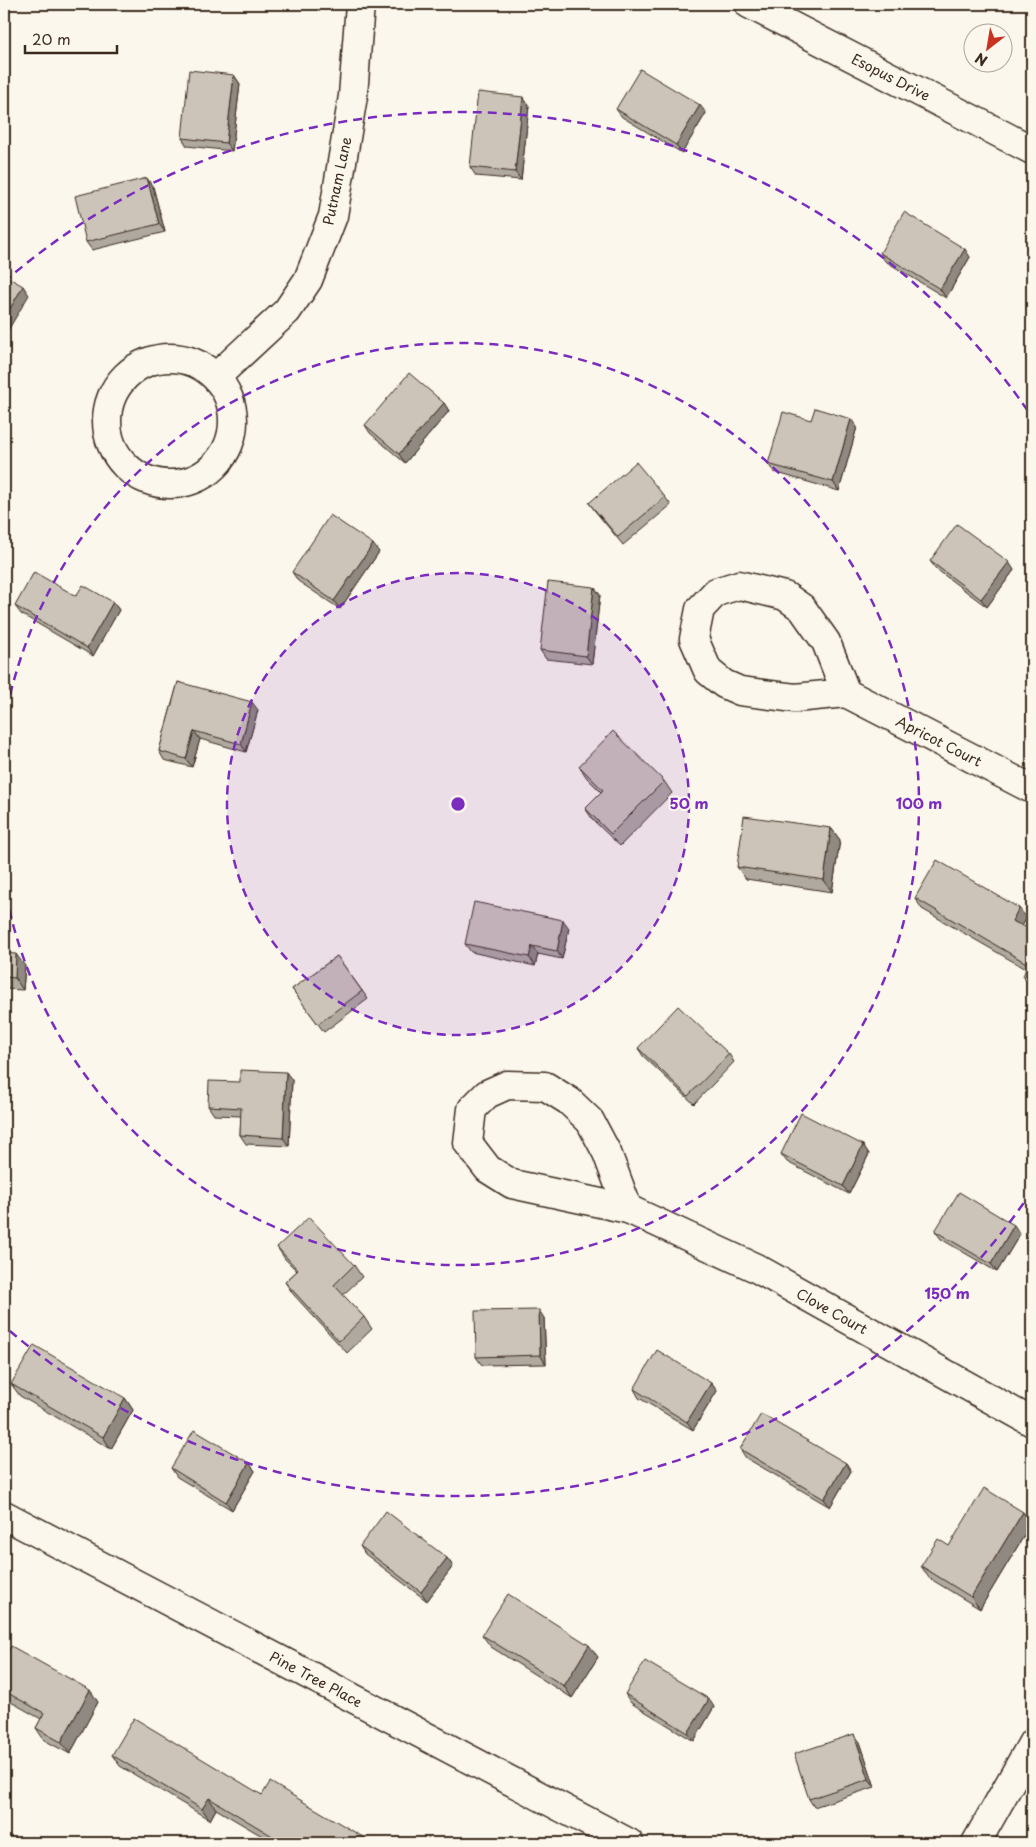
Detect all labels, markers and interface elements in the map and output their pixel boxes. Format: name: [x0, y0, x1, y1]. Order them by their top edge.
scale bar: [25, 22, 118, 54]
north arrow: [964, 22, 1014, 72]
text: 20 m: [32, 27, 71, 50]
street label: Esopus Drive: [848, 48, 934, 106]
text: N: [971, 48, 991, 71]
street label: Putnam Lane: [317, 135, 357, 227]
street label: Apricot Court: [892, 710, 986, 772]
text: 50 m: [670, 791, 708, 814]
text: 100 m: [896, 791, 942, 814]
centre of rings: [449, 795, 467, 813]
text: 150 m: [924, 1281, 970, 1304]
street label: Clove Court: [793, 1283, 872, 1339]
street label: Pine Tree Place: [266, 1646, 366, 1712]

